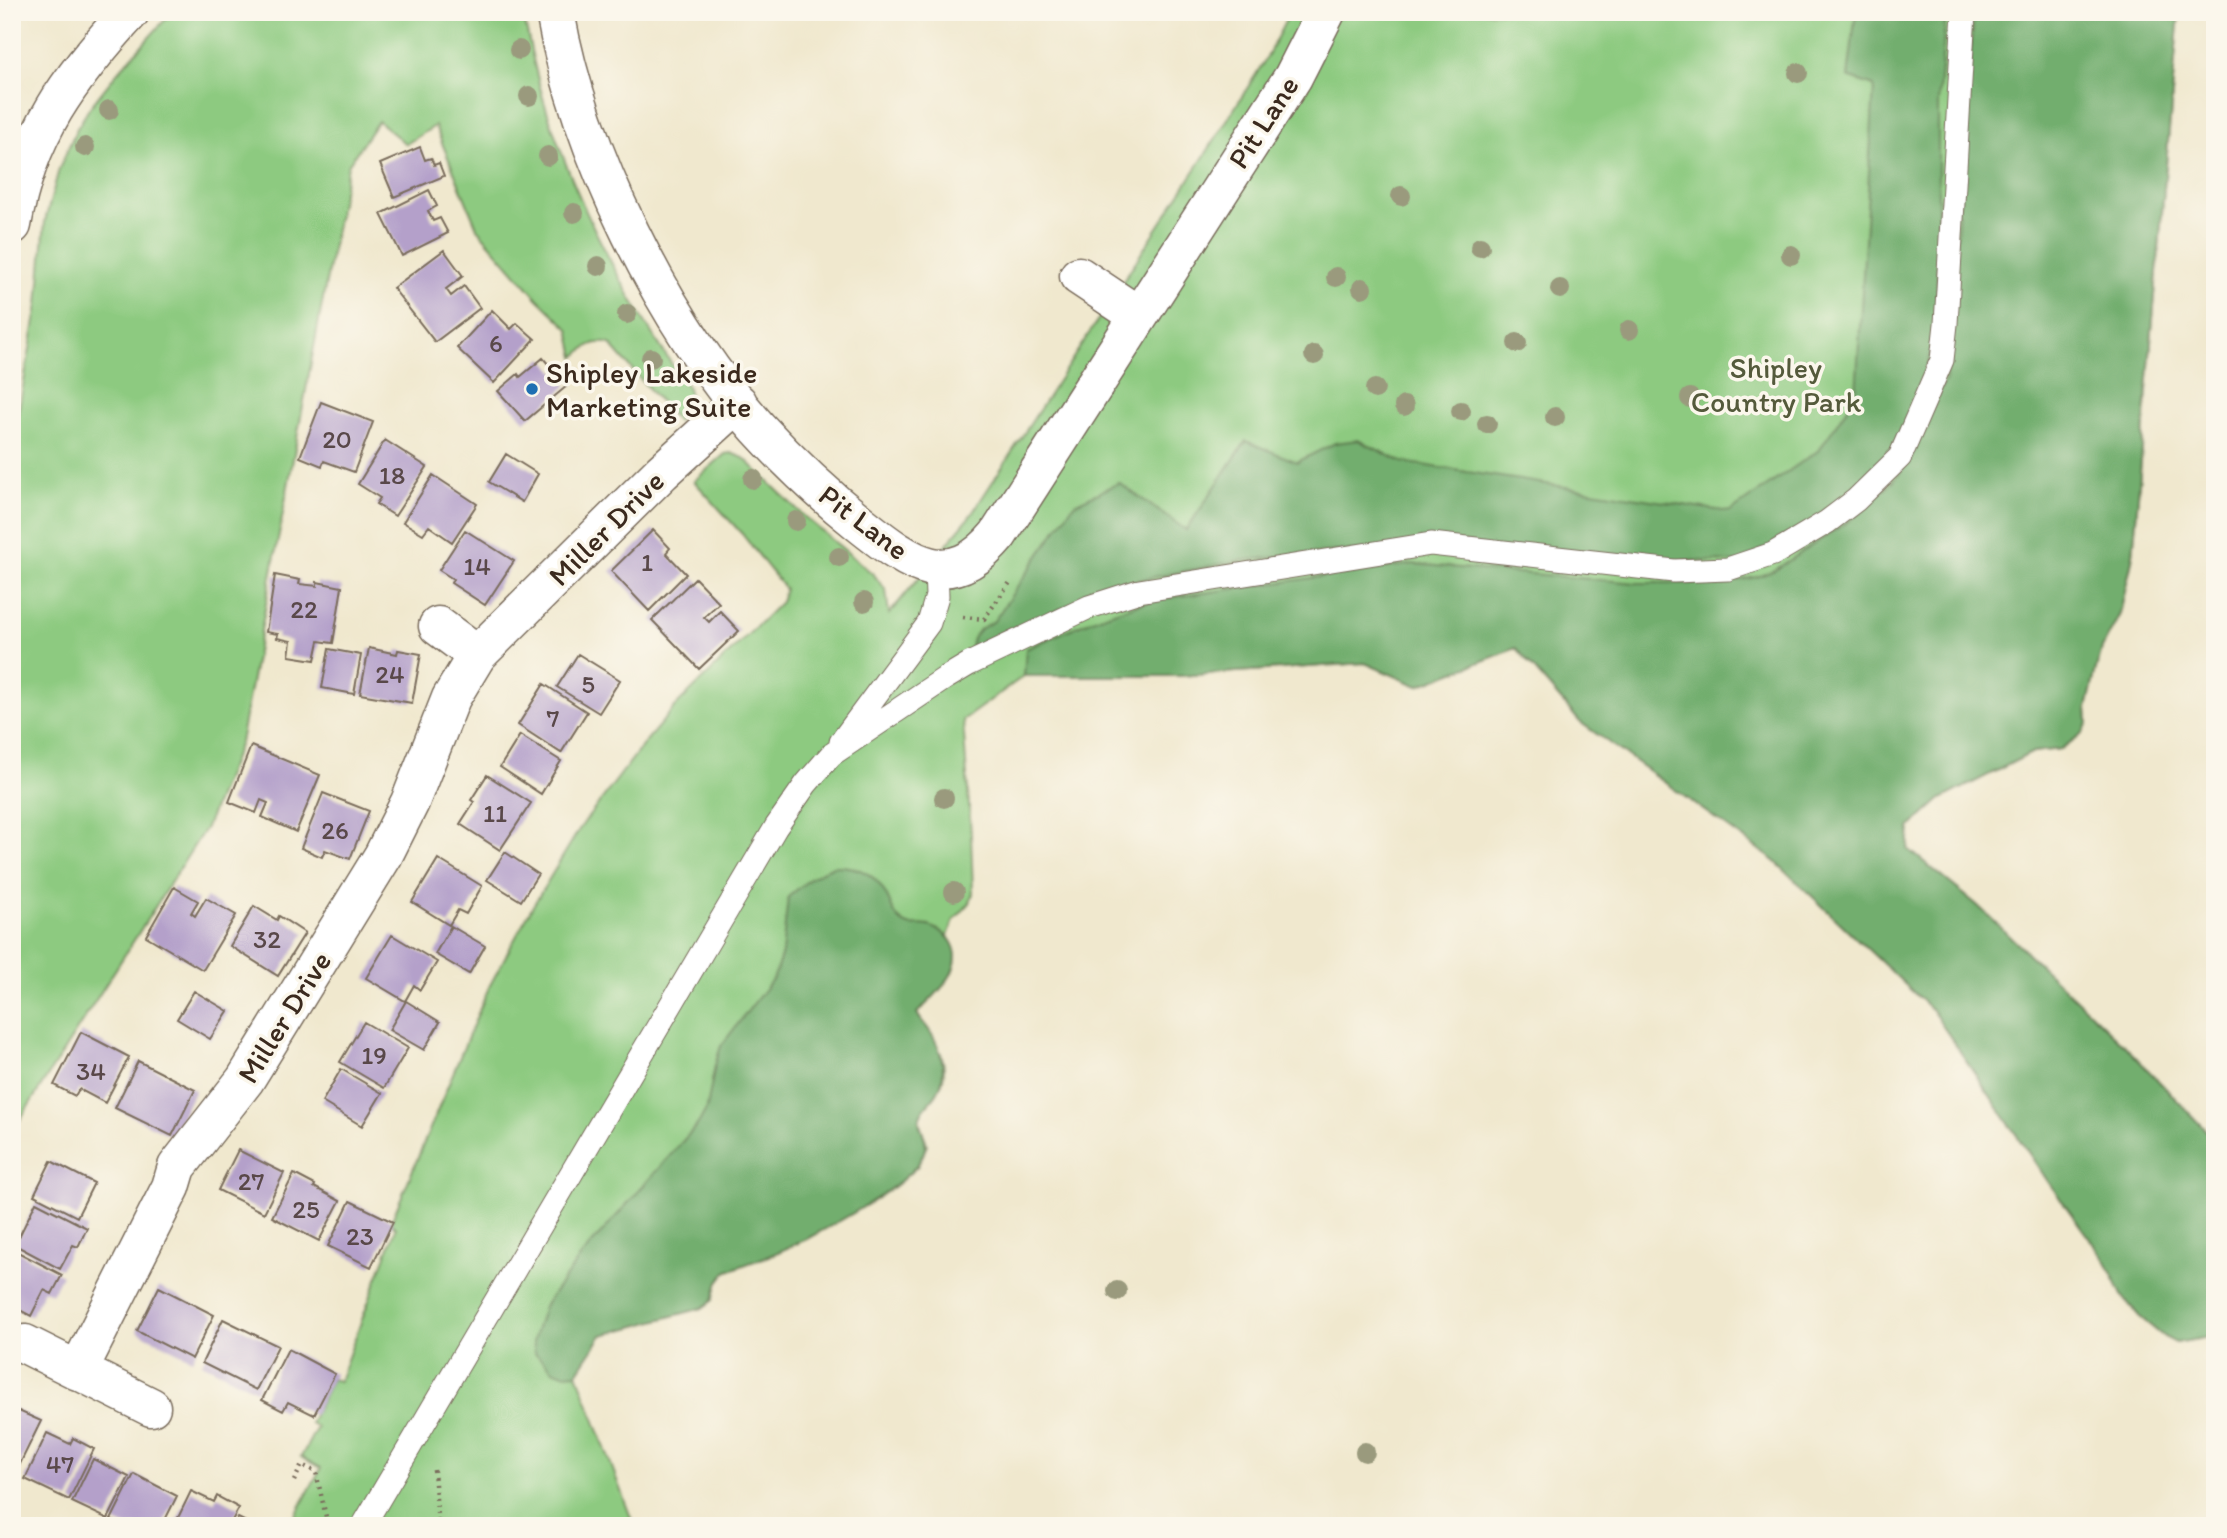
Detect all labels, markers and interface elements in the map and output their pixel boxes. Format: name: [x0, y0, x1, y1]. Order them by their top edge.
street label: Pit Lane: [1219, 69, 1307, 175]
house number: 6: [489, 327, 503, 359]
park label: Shipley Country Park: [1691, 349, 1862, 420]
place label: Shipley Lakeside Marketing Suite: [546, 354, 758, 425]
marker: Shipley Lakeside Marketing Suite: [524, 381, 540, 397]
house number: 20: [322, 423, 352, 455]
house number: 18: [379, 459, 405, 491]
street label: Miller Drive: [540, 462, 672, 594]
street label: Pit Lane: [812, 476, 916, 568]
house number: 1: [641, 546, 653, 578]
house number: 14: [463, 550, 491, 582]
house number: 22: [290, 593, 318, 625]
house number: 24: [375, 658, 405, 690]
house number: 5: [581, 668, 595, 700]
house number: 7: [547, 702, 560, 734]
house number: 11: [483, 797, 507, 829]
house number: 26: [321, 814, 349, 846]
house number: 32: [253, 923, 281, 955]
street label: Miller Drive: [229, 944, 339, 1090]
house number: 19: [361, 1039, 387, 1071]
house number: 34: [76, 1055, 106, 1087]
house number: 27: [238, 1165, 264, 1197]
house number: 25: [292, 1193, 320, 1225]
house number: 23: [346, 1220, 374, 1252]
house number: 47: [46, 1448, 74, 1480]

